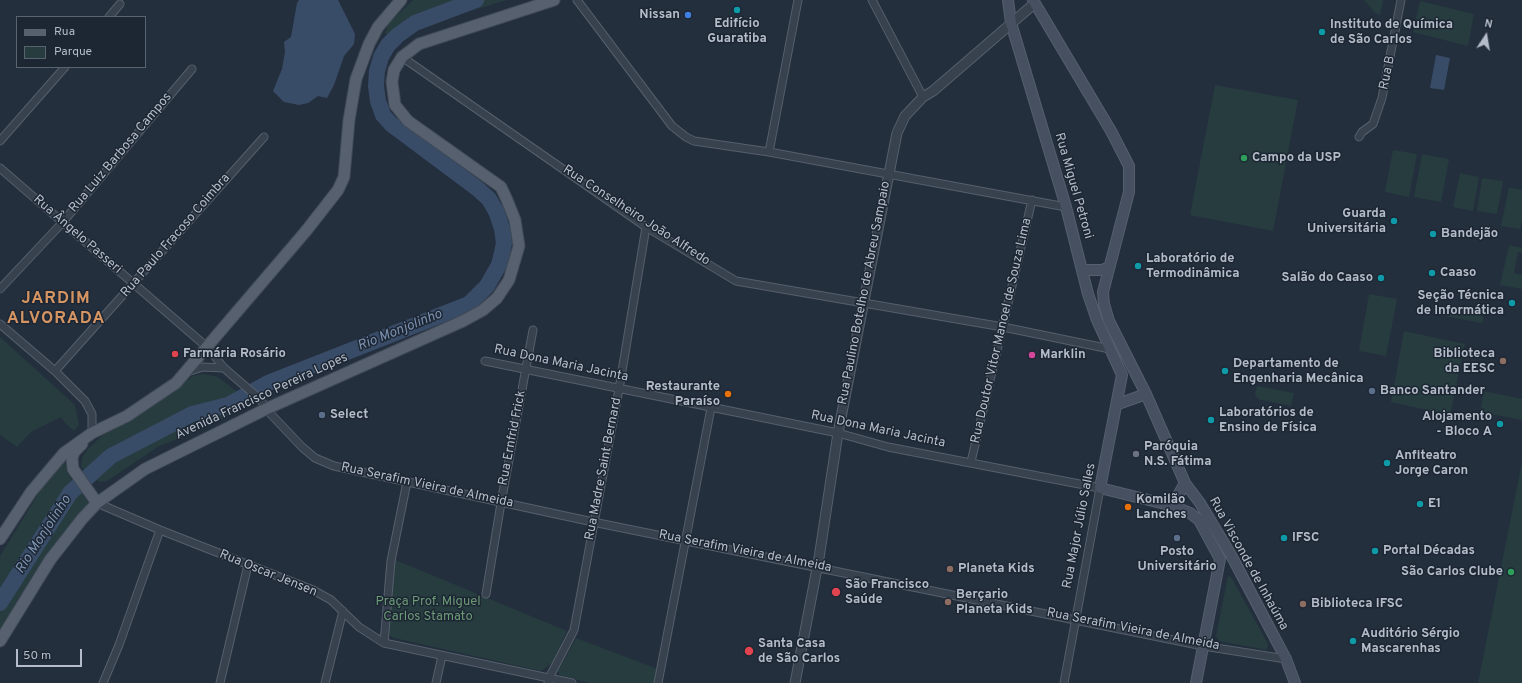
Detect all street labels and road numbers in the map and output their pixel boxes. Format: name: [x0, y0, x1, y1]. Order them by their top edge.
street label: Rua B: [1377, 55, 1399, 91]
street label: Rua Luiz Barbosa Campos: [66, 90, 176, 216]
street label: Rua Miguel Petroni: [1050, 131, 1096, 241]
street label: Rua Conselheiro João Alfredo: [559, 162, 713, 270]
street label: Rua Paulo Fracoso Coimbra: [118, 171, 234, 301]
street label: Rua Paulino Botelho de Abreu Sampaio: [836, 180, 894, 406]
street label: Rua Ângelo Passeri: [30, 192, 124, 278]
street label: Rua Doutor Vitor Manoel de Souza Lima: [968, 217, 1036, 445]
street label: Rua Dona Maria Jacinta: [492, 342, 630, 386]
street label: Avenida Francisco Pereira Lopes: [173, 350, 351, 444]
street label: Rua Ernfrid Frick: [496, 389, 530, 487]
street label: Rua Madre Saint Bernard: [582, 396, 626, 542]
street label: Rua Dona Maria Jacinta: [809, 408, 947, 452]
street label: Rua Serafim Vieira de Almeida: [339, 460, 515, 512]
street label: Rua Major Júlio Salles: [1060, 462, 1100, 590]
street label: Rua Visconde de Inhaúma: [1205, 495, 1291, 633]
street label: Rua Serafim Vieira de Almeida: [657, 528, 833, 576]
street label: Rua Oscar Jensen: [217, 547, 319, 601]
street label: Rua Serafim Vieira de Almeida: [1045, 606, 1221, 654]

